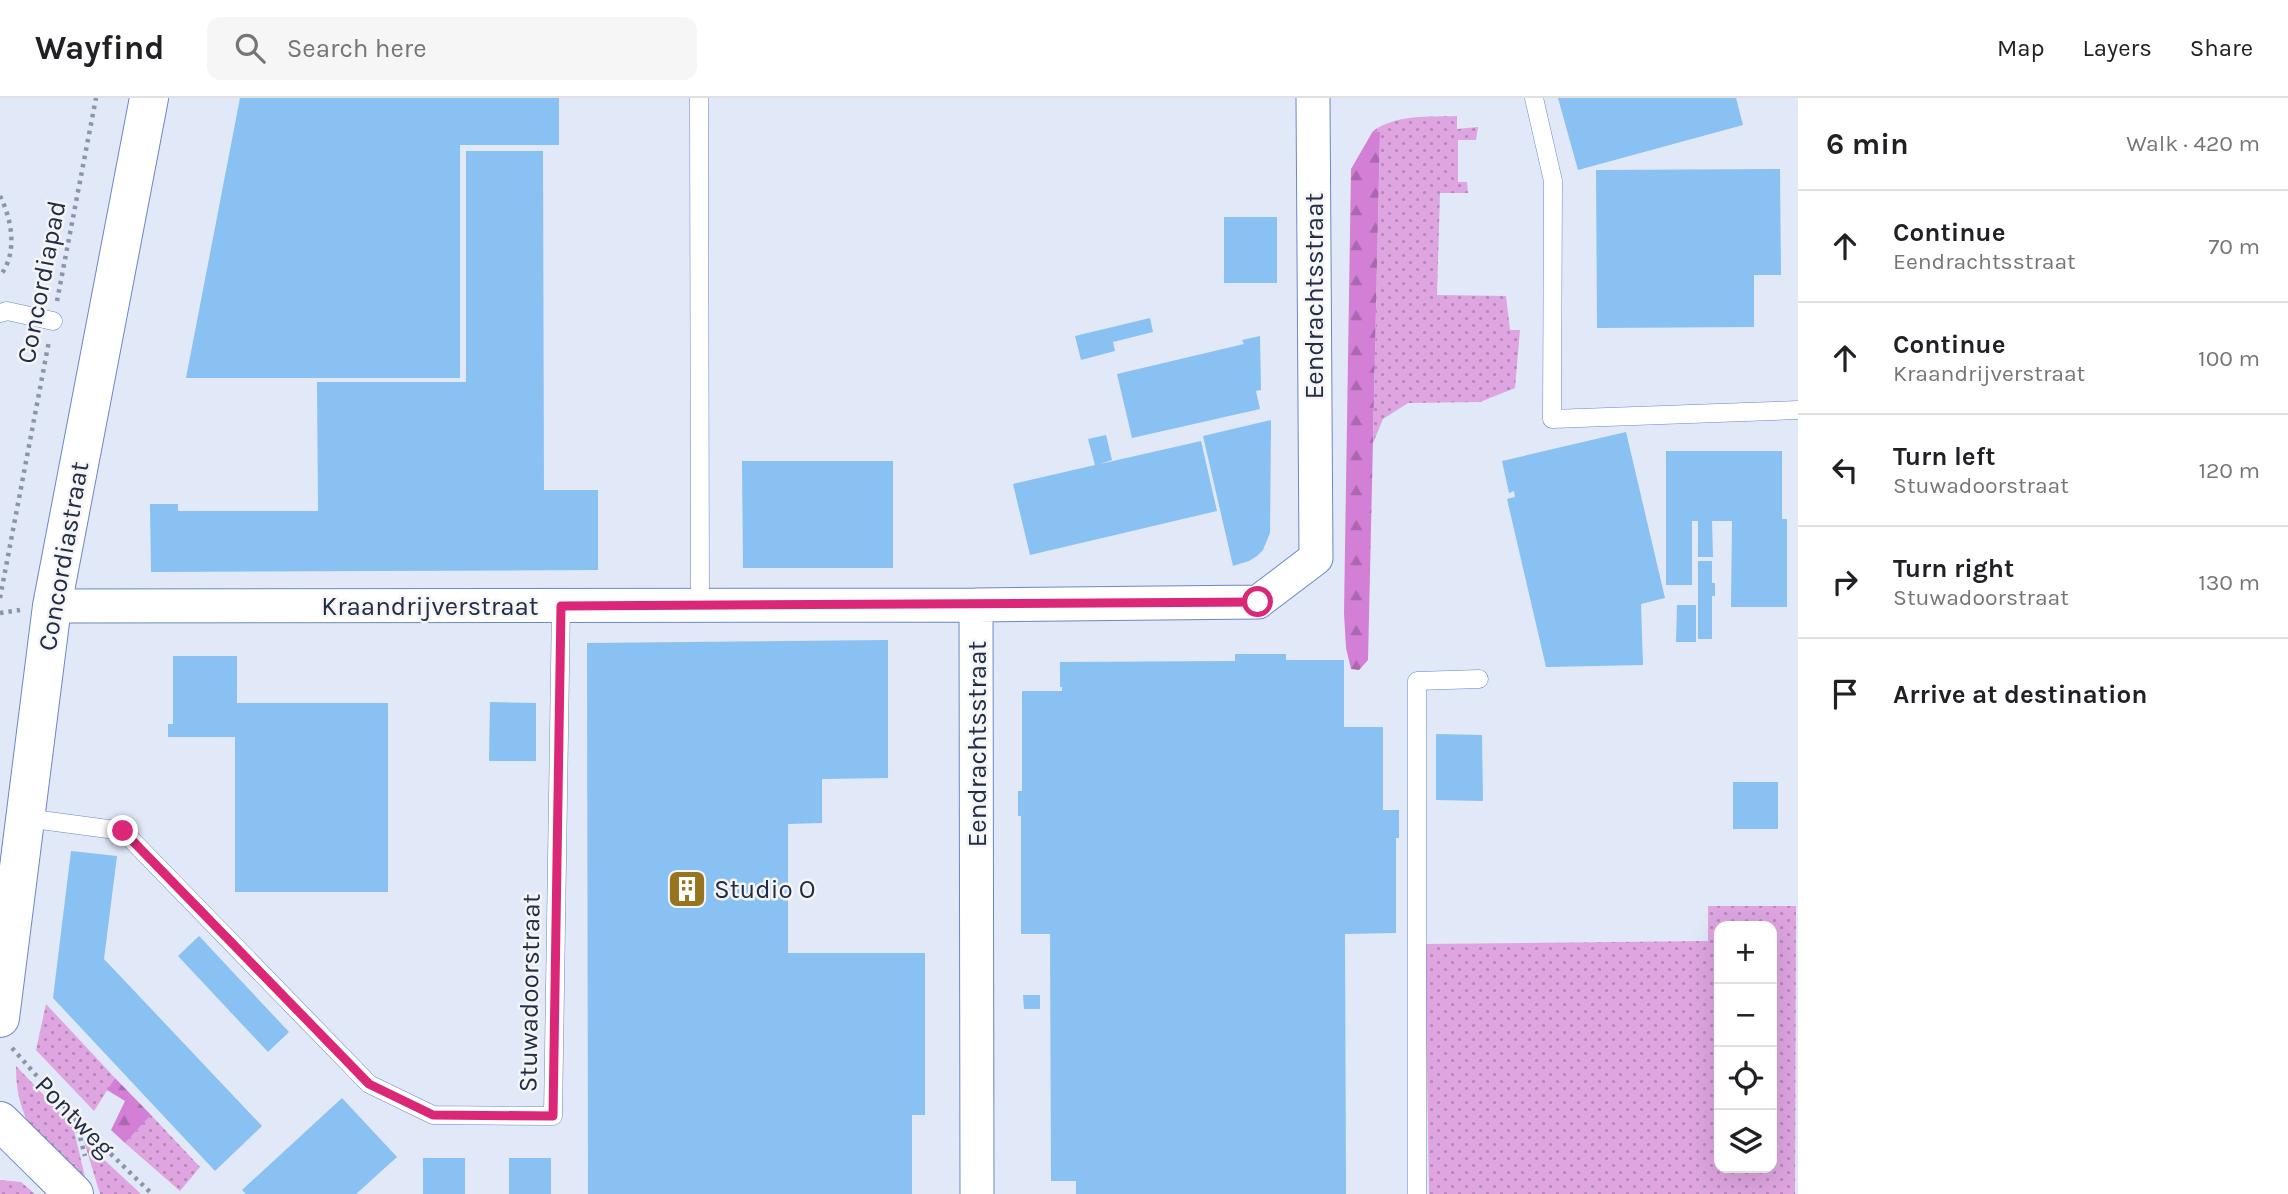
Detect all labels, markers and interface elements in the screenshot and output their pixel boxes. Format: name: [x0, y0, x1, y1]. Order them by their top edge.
search box: [207, 17, 697, 80]
text: Wayfind: [35, 29, 165, 67]
icon: search: [231, 29, 269, 67]
text: Search here: [287, 33, 426, 64]
text: Map: [1997, 34, 2045, 62]
text: Layers: [2083, 34, 2152, 62]
text: Share: [2190, 34, 2253, 62]
text: 6 min: [1826, 126, 1909, 162]
text: Walk · 420 m: [2126, 130, 2260, 157]
street label: Eendrachtsstraat: [1299, 193, 1330, 399]
street label: Concordiapad: [11, 198, 72, 366]
text: Continue: [1893, 217, 2005, 248]
icon: ahead: [1826, 227, 1864, 265]
text: 70 m: [2209, 233, 2260, 260]
text: Eendrachtsstraat: [1893, 248, 2076, 275]
text: Continue: [1893, 329, 2005, 360]
icon: ahead: [1826, 339, 1864, 377]
text: 100 m: [2198, 345, 2260, 372]
text: Kraandrijverstraat: [1893, 360, 2085, 387]
text: Turn left: [1893, 441, 1995, 472]
icon: left: [1826, 451, 1864, 489]
text: 120 m: [2198, 457, 2260, 484]
street label: Concordiastraat: [32, 459, 95, 653]
text: Stuwadoorstraat: [1893, 472, 2069, 499]
text: Turn right: [1893, 553, 2014, 584]
icon: right: [1826, 563, 1864, 601]
text: 130 m: [2198, 569, 2260, 596]
text: Stuwadoorstraat: [1893, 584, 2069, 611]
route start: [1242, 586, 1273, 617]
street label: Kraandrijverstraat: [321, 591, 539, 622]
street label: Eendrachtsstraat: [962, 641, 993, 847]
icon: arrive: [1826, 675, 1864, 713]
text: Arrive at destination: [1893, 679, 2147, 710]
route end: [107, 815, 138, 846]
building icon: Studio O: [666, 868, 708, 910]
place label: Studio O: [714, 874, 816, 905]
street label: Stuwadoorstraat: [512, 893, 547, 1093]
map controls: [1714, 921, 1777, 1173]
button: +: [1714, 921, 1777, 984]
button: −: [1714, 984, 1777, 1047]
button: locate: [1714, 1047, 1777, 1110]
street label: Pontweg: [28, 1069, 121, 1164]
button: layers: [1714, 1110, 1777, 1173]

